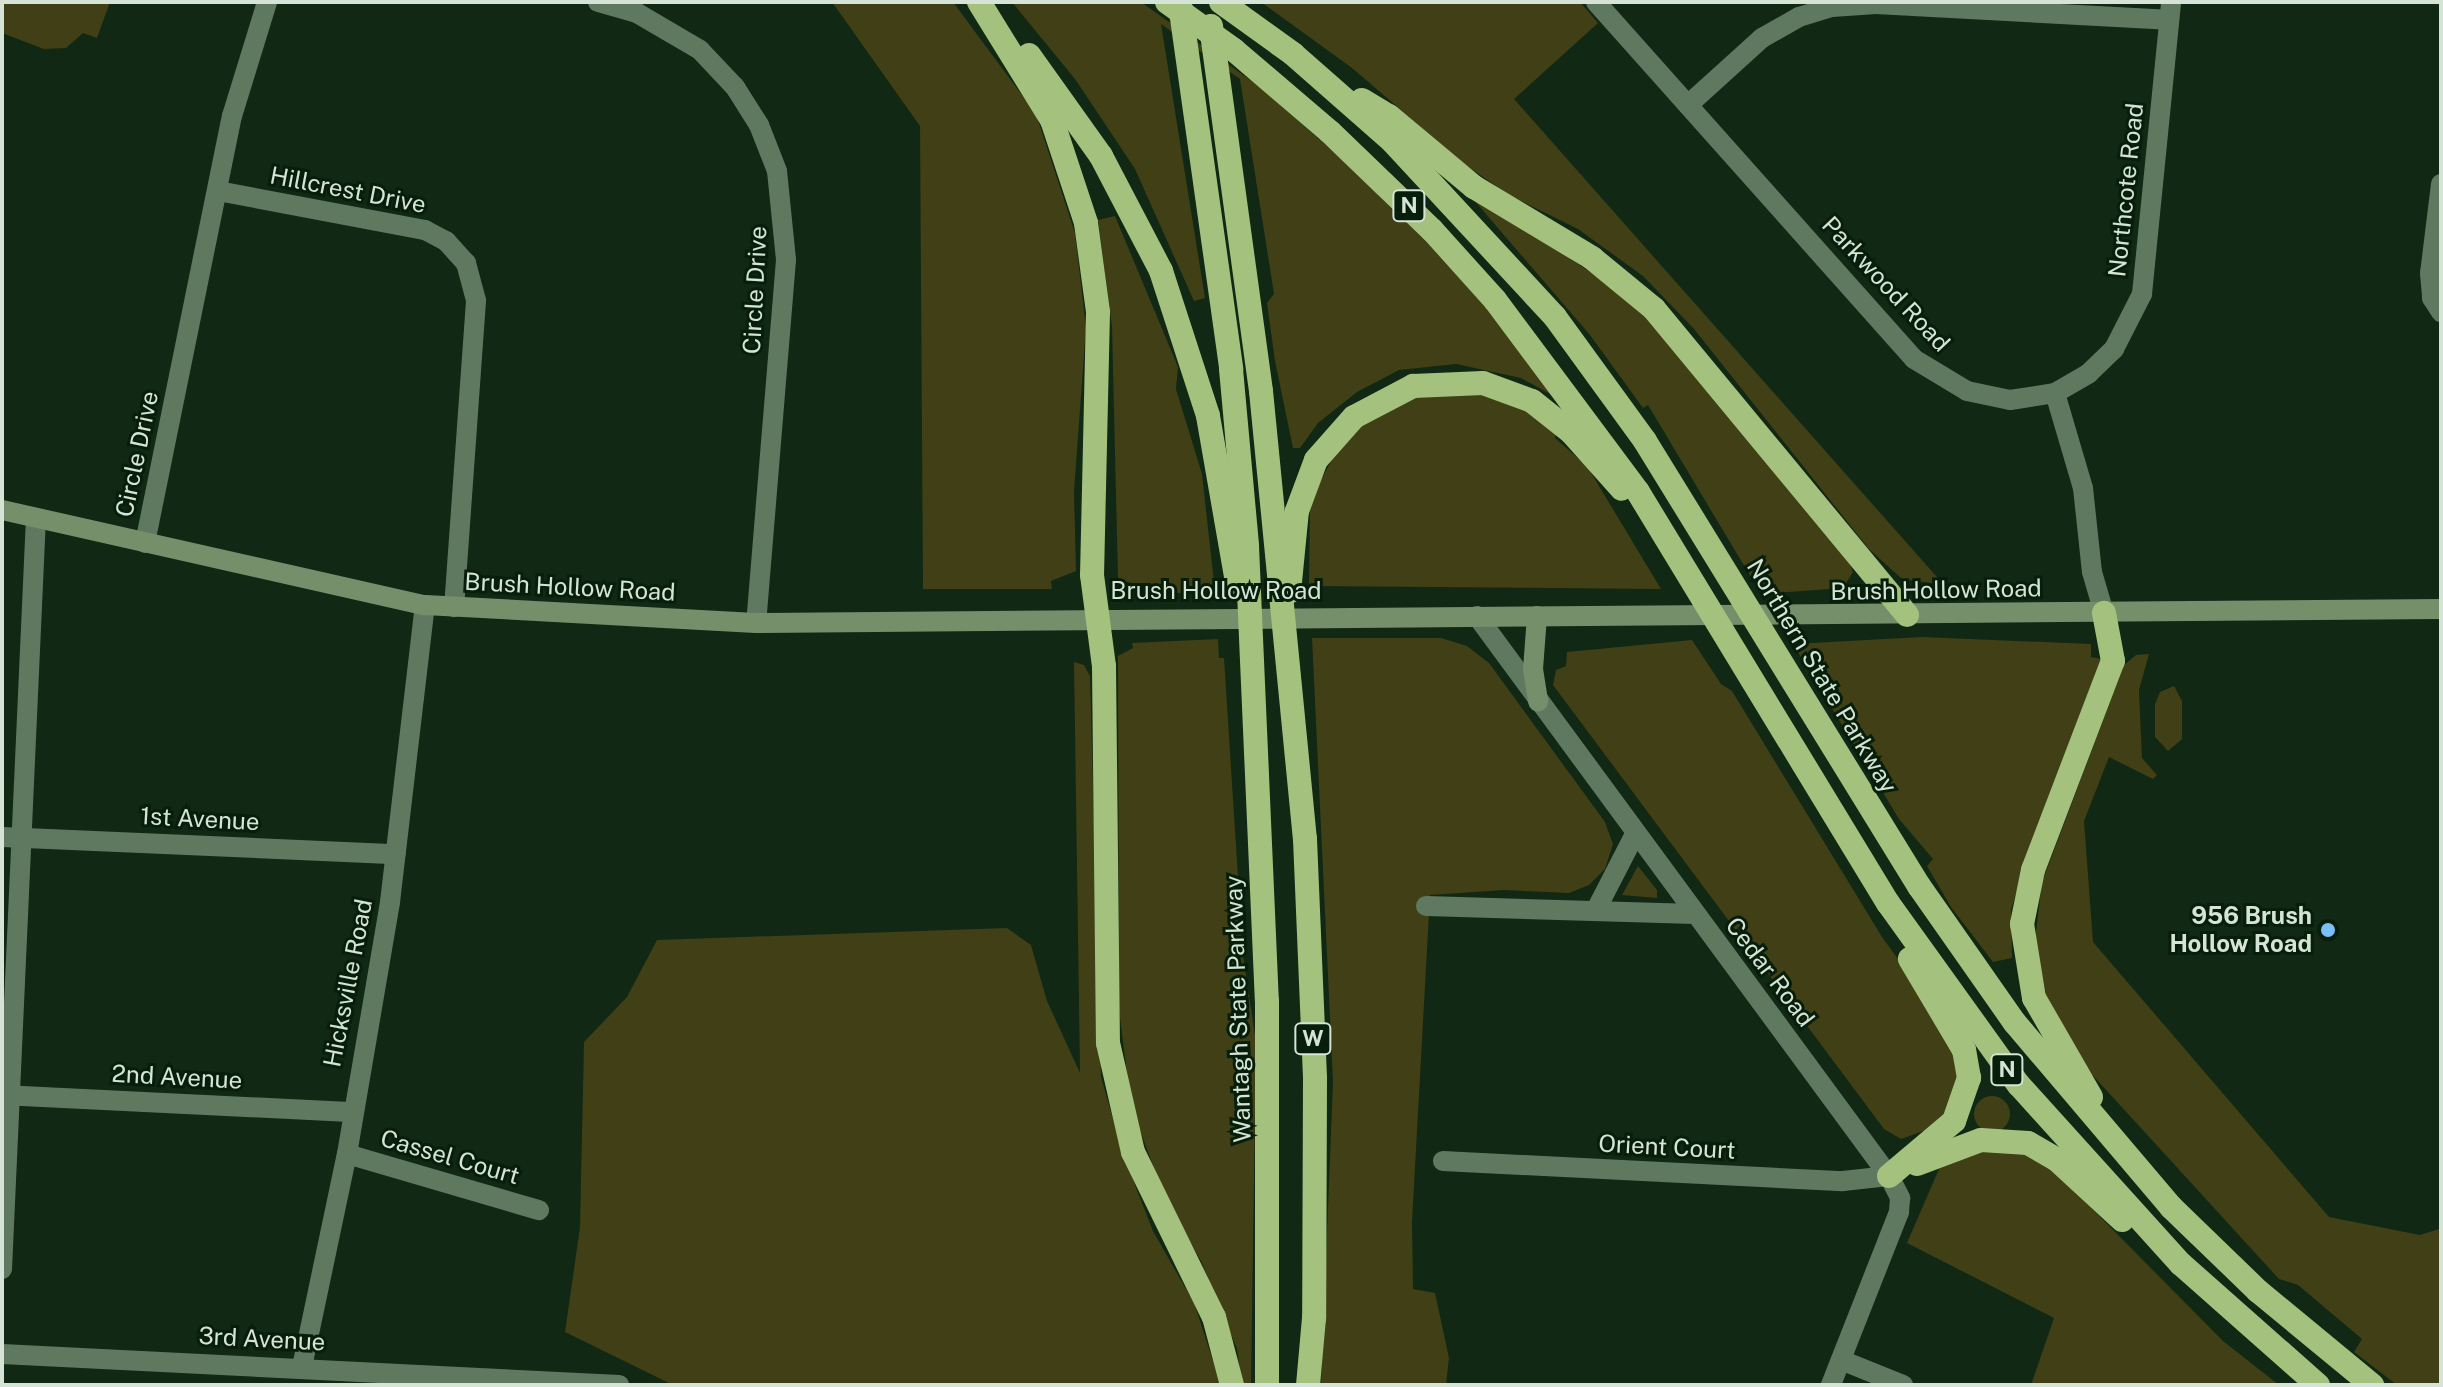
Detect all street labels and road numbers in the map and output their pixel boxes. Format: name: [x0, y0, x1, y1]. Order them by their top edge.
street label: Northcote Road: [2103, 101, 2149, 279]
street label: Hillcrest Drive: [268, 161, 428, 219]
road number: N: [1391, 188, 1427, 224]
street label: Parkwood Road: [1816, 211, 1956, 357]
street label: Circle Drive: [737, 225, 773, 355]
street label: Circle Drive: [110, 388, 164, 520]
street label: Northern State Parkway: [1741, 554, 1903, 798]
street label: Brush Hollow Road: [464, 567, 676, 607]
street label: Brush Hollow Road: [1830, 574, 2042, 606]
street label: Brush Hollow Road: [1110, 577, 1322, 605]
street label: 1st Avenue: [140, 801, 260, 837]
street label: Wantagh State Parkway: [1219, 875, 1257, 1143]
street label: Hicksville Road: [318, 897, 378, 1069]
street label: Cedar Road: [1719, 912, 1821, 1032]
road number: W: [1293, 1021, 1333, 1057]
road number: N: [1989, 1052, 2025, 1088]
street label: 2nd Avenue: [111, 1059, 243, 1095]
street label: Cassel Court: [377, 1123, 523, 1191]
street label: Orient Court: [1598, 1129, 1736, 1165]
street label: 3rd Avenue: [198, 1321, 326, 1357]

